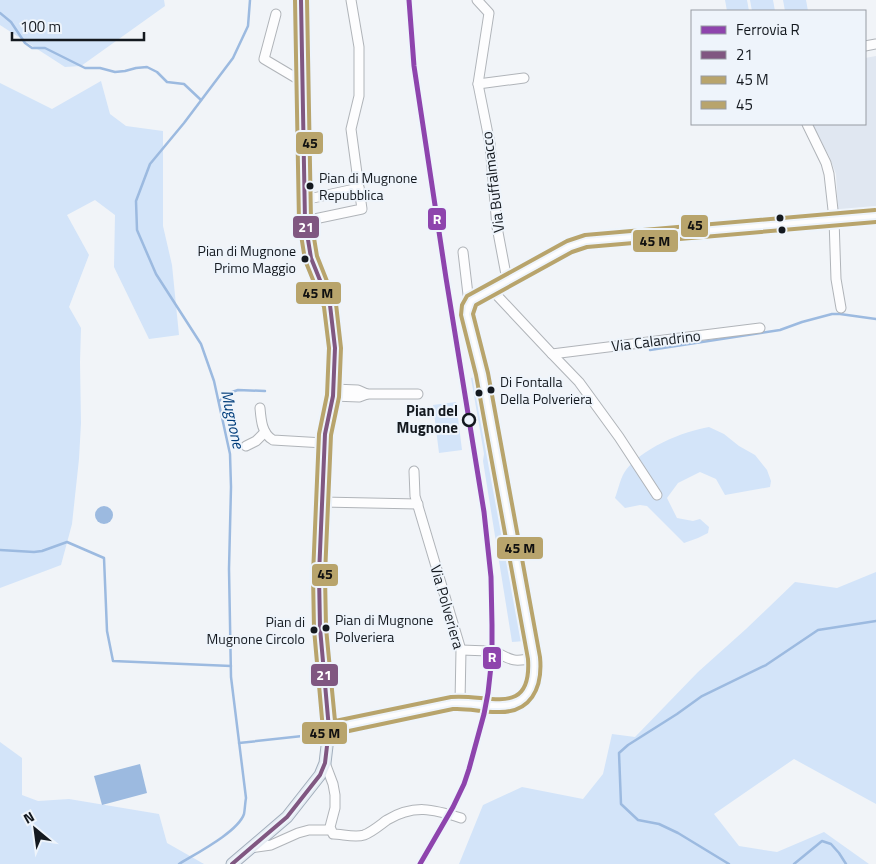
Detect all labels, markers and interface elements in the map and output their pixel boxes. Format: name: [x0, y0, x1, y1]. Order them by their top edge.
scale bar: [12, 10, 145, 42]
legend: [691, 10, 866, 125]
text: 100 m: [20, 15, 61, 38]
text: Ferrovia R: [736, 18, 800, 41]
text: 21: [736, 43, 753, 66]
text: 45 M: [736, 68, 769, 91]
text: 45: [736, 93, 753, 116]
street label: Via Buffalmacco: [475, 130, 510, 234]
line badge: 45: [295, 131, 324, 155]
text: 45: [302, 132, 318, 153]
place label: Pian di Mugnone Repubblica: [319, 167, 417, 205]
marker: Pian di Mugnone Repubblica: [305, 181, 315, 191]
line badge: R: [427, 207, 447, 231]
text: R: [433, 208, 442, 229]
unlabelled marker: [775, 213, 785, 223]
line badge: 45: [680, 214, 709, 238]
text: 45: [687, 214, 703, 235]
line badge: 21: [292, 215, 320, 239]
text: 21: [298, 216, 314, 237]
unlabelled marker: [777, 225, 787, 235]
line badge: 45 M: [632, 229, 679, 253]
text: 45 M: [640, 230, 670, 251]
place label: Pian di Mugnone Primo Maggio: [198, 240, 296, 278]
marker: Pian di Mugnone Primo Maggio: [300, 254, 310, 264]
line badge: 45 M: [295, 281, 342, 305]
text: 45 M: [303, 282, 333, 303]
street label: Via Calandrino: [610, 324, 702, 357]
place label: Di Fontalla Della Polveriera: [500, 371, 592, 409]
marker: Di Fontalla Della Polveriera: [486, 385, 496, 395]
water label: Mugnone: [215, 388, 251, 452]
unlabelled marker: [474, 388, 484, 398]
place label: Pian del Mugnone: [397, 399, 458, 439]
marker: Pian del Mugnone: [462, 413, 476, 427]
line badge: 45 M: [496, 536, 544, 560]
text: 45 M: [505, 537, 535, 558]
street label: Via Polveriera: [425, 562, 471, 652]
line badge: 45: [311, 563, 339, 587]
text: 45: [317, 563, 333, 584]
place label: Pian di Mugnone Polveriera: [335, 609, 433, 647]
place label: Pian di Mugnone Circolo: [207, 611, 305, 649]
marker: Pian di Mugnone Polveriera: [321, 623, 331, 633]
marker: Pian di Mugnone Circolo: [309, 625, 319, 635]
line badge: R: [482, 646, 502, 670]
text: R: [488, 646, 497, 667]
line badge: 21: [310, 663, 339, 687]
text: 21: [316, 664, 332, 685]
line badge: 45 M: [301, 721, 348, 745]
text: 45 M: [310, 722, 340, 743]
north arrow: [10, 804, 60, 854]
text: N: [19, 806, 38, 829]

